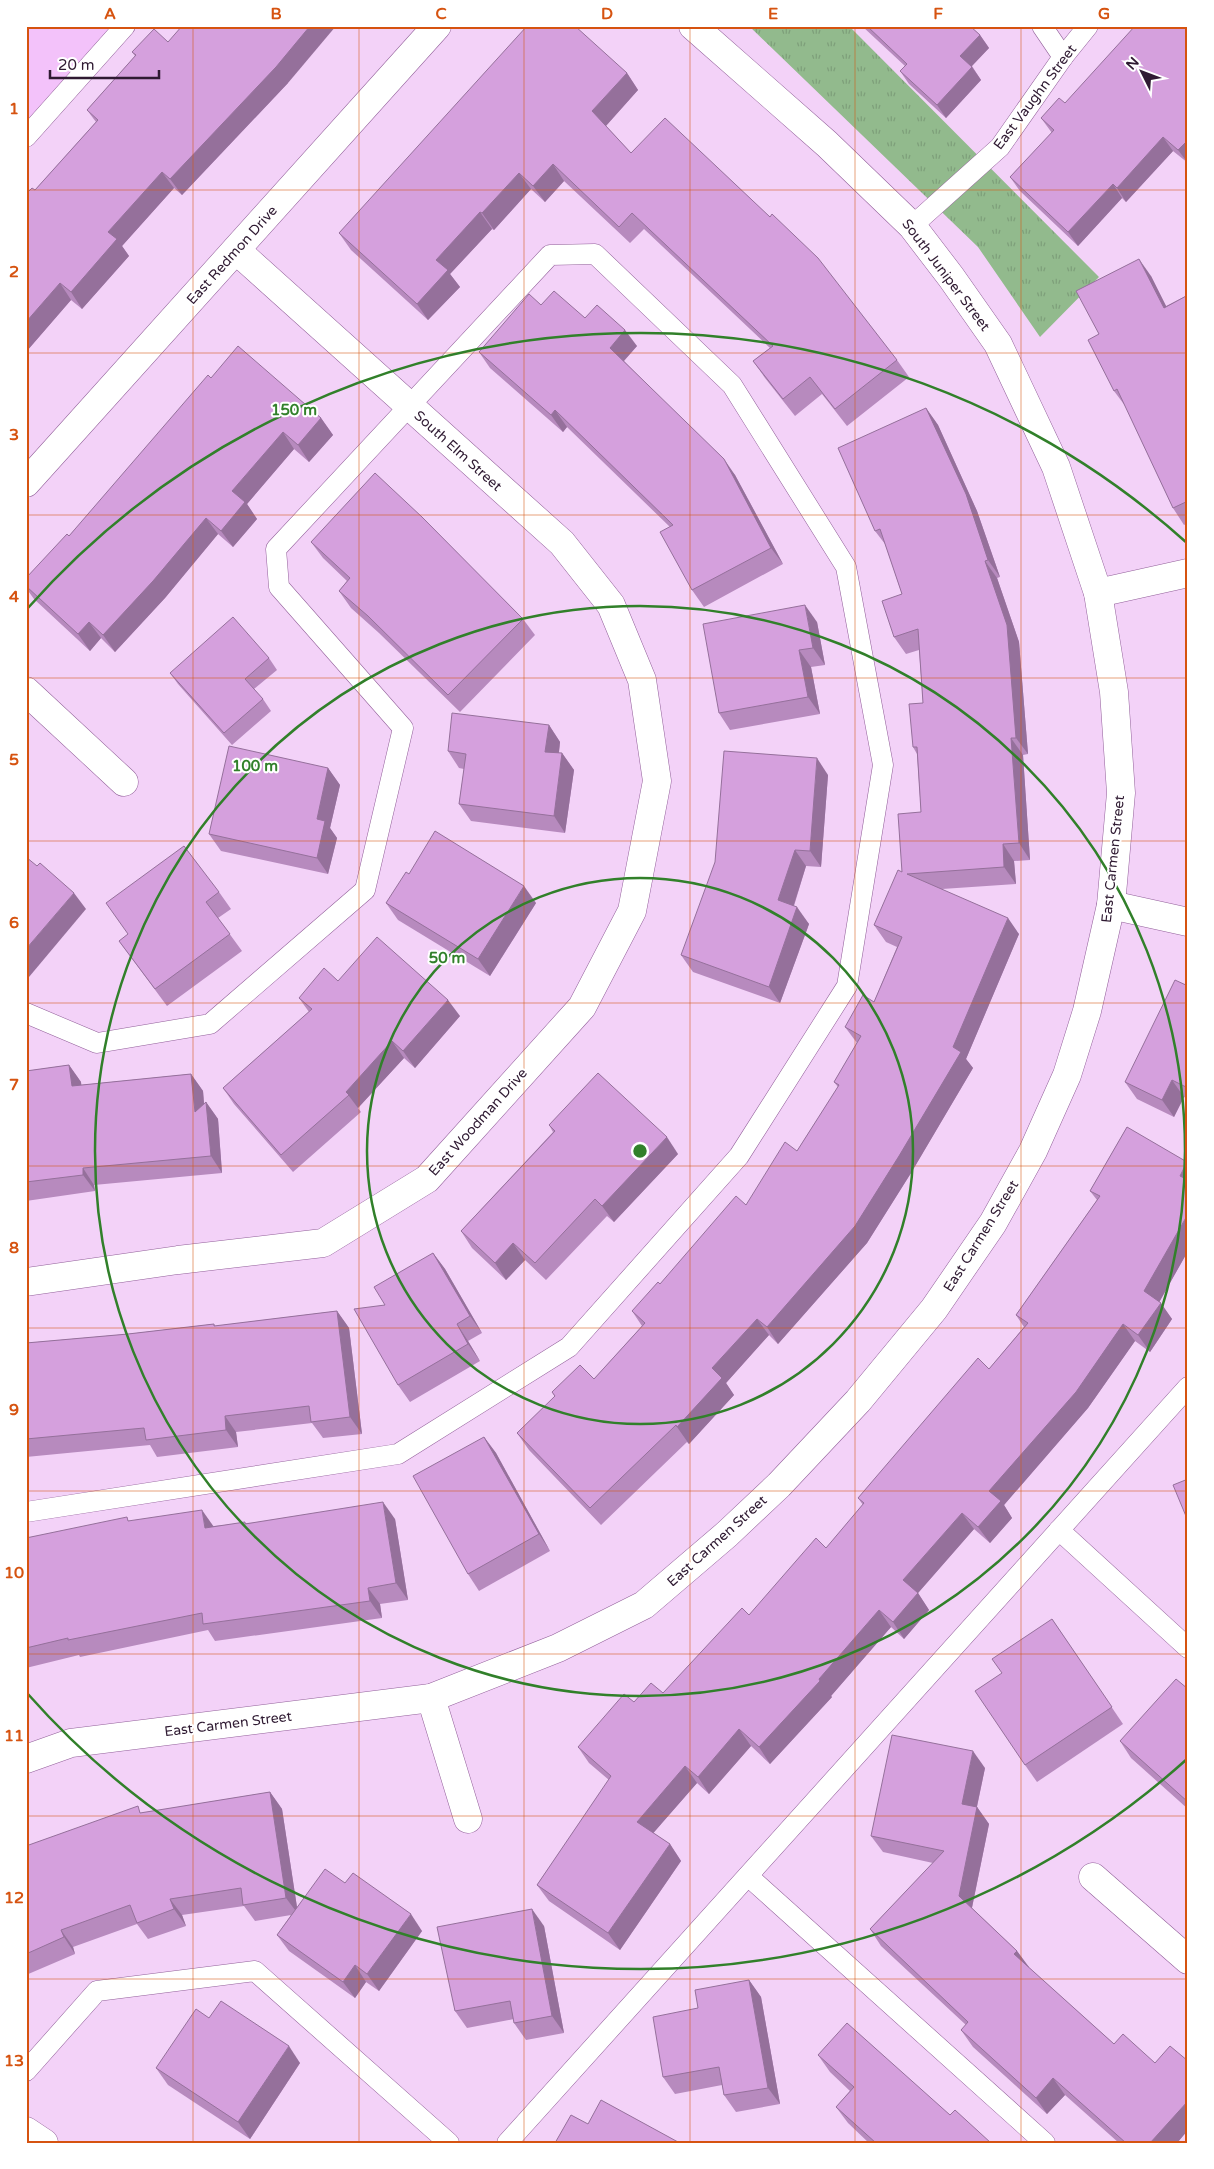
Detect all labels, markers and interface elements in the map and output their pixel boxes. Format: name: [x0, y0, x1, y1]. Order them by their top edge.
text: A: [104, 4, 116, 24]
text: B: [270, 4, 282, 24]
text: C: [435, 4, 447, 24]
text: D: [601, 4, 613, 24]
text: E: [768, 4, 778, 24]
text: F: [933, 4, 943, 24]
text: G: [1098, 4, 1110, 24]
street label: East Vaughn Street: [990, 41, 1080, 153]
scale bar: [50, 48, 159, 80]
north arrow: [1116, 48, 1166, 98]
text: N: [1123, 54, 1143, 74]
text: 20 m: [58, 56, 95, 74]
text: 1: [9, 99, 19, 119]
street label: East Redmon Drive: [183, 202, 281, 308]
street label: South Juniper Street: [898, 216, 994, 335]
text: 2: [9, 262, 19, 282]
text: 150 m: [271, 401, 317, 419]
street label: South Elm Street: [411, 407, 506, 495]
text: 3: [9, 425, 19, 445]
text: 4: [9, 587, 19, 607]
text: 5: [9, 750, 19, 770]
text: 100 m: [232, 757, 278, 775]
street label: East Carmen Street: [1098, 794, 1128, 924]
text: 6: [9, 913, 19, 933]
text: 50 m: [429, 949, 465, 967]
street label: East Woodman Drive: [425, 1065, 531, 1179]
text: 7: [9, 1075, 19, 1095]
centre of rings: [631, 1142, 649, 1160]
street label: East Carmen Street: [940, 1177, 1023, 1295]
text: 8: [9, 1238, 19, 1258]
text: 9: [9, 1400, 19, 1420]
street label: East Carmen Street: [664, 1491, 771, 1590]
text: 10: [4, 1563, 24, 1583]
street label: East Carmen Street: [163, 1708, 293, 1740]
text: 11: [4, 1726, 24, 1746]
text: 12: [4, 1888, 24, 1908]
text: 13: [4, 2051, 24, 2071]

